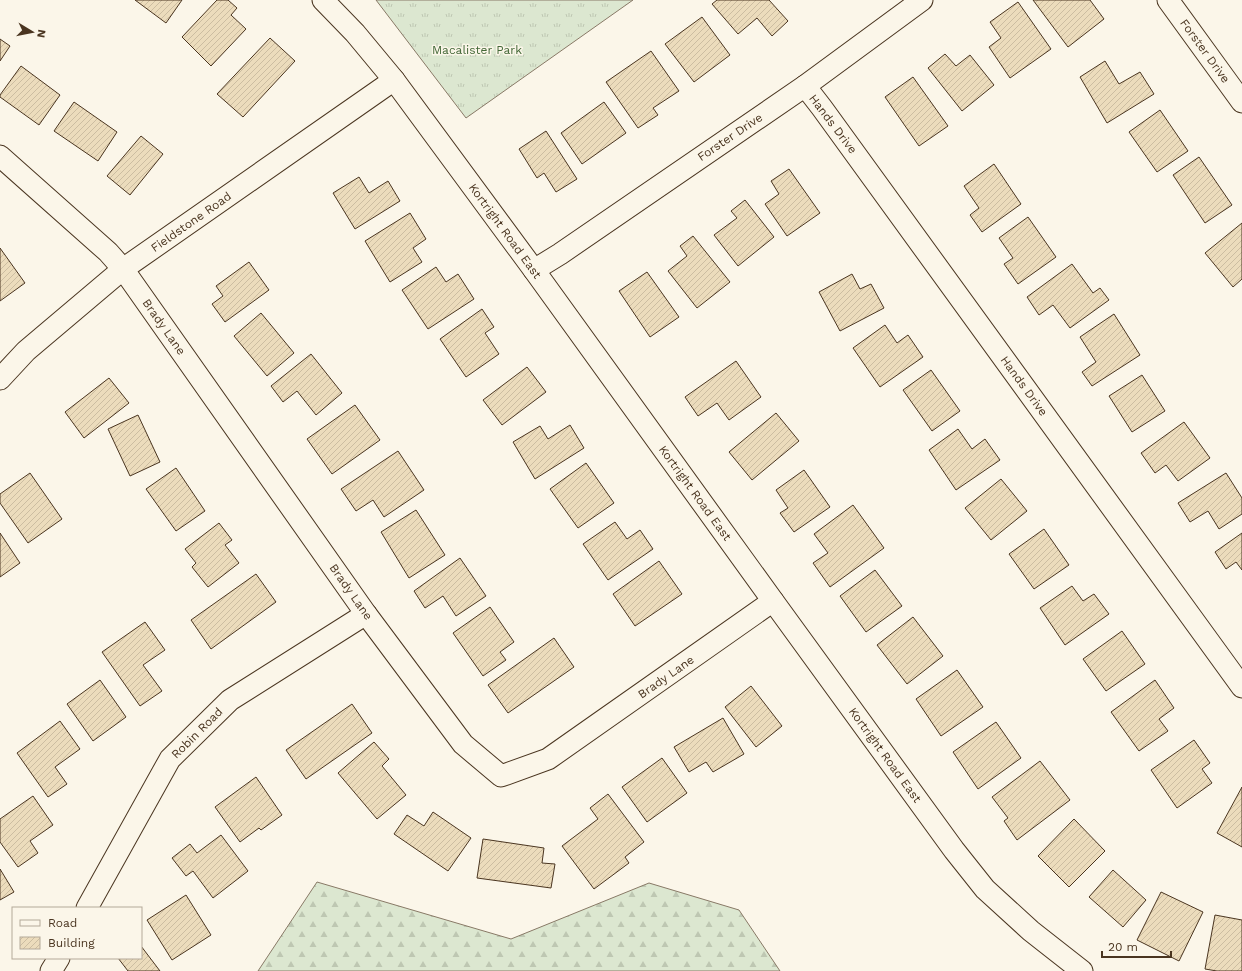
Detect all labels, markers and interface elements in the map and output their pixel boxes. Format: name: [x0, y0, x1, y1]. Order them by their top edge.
north arrow: [12, 12, 52, 52]
street label: Forster Drive: [1177, 16, 1233, 86]
text: N: [34, 29, 48, 39]
park label: Macalister Park: [432, 43, 522, 57]
street label: Hands Drive: [806, 92, 860, 157]
street label: Forster Drive: [695, 110, 765, 164]
street label: Kortright Road East: [466, 181, 544, 281]
street label: Fieldstone Road: [148, 189, 234, 255]
street label: Brady Lane: [140, 296, 188, 358]
street label: Hands Drive: [998, 353, 1050, 419]
street label: Kortright Road East: [656, 443, 734, 543]
street label: Brady Lane: [327, 561, 375, 623]
street label: Brady Lane: [635, 653, 697, 701]
street label: Robin Road: [169, 705, 225, 761]
street label: Kortright Road East: [846, 705, 924, 805]
legend: [12, 907, 142, 959]
text: Road: [48, 916, 77, 930]
scale bar: [1102, 933, 1171, 959]
text: Building: [48, 936, 95, 950]
text: 20 m: [1108, 940, 1138, 954]

